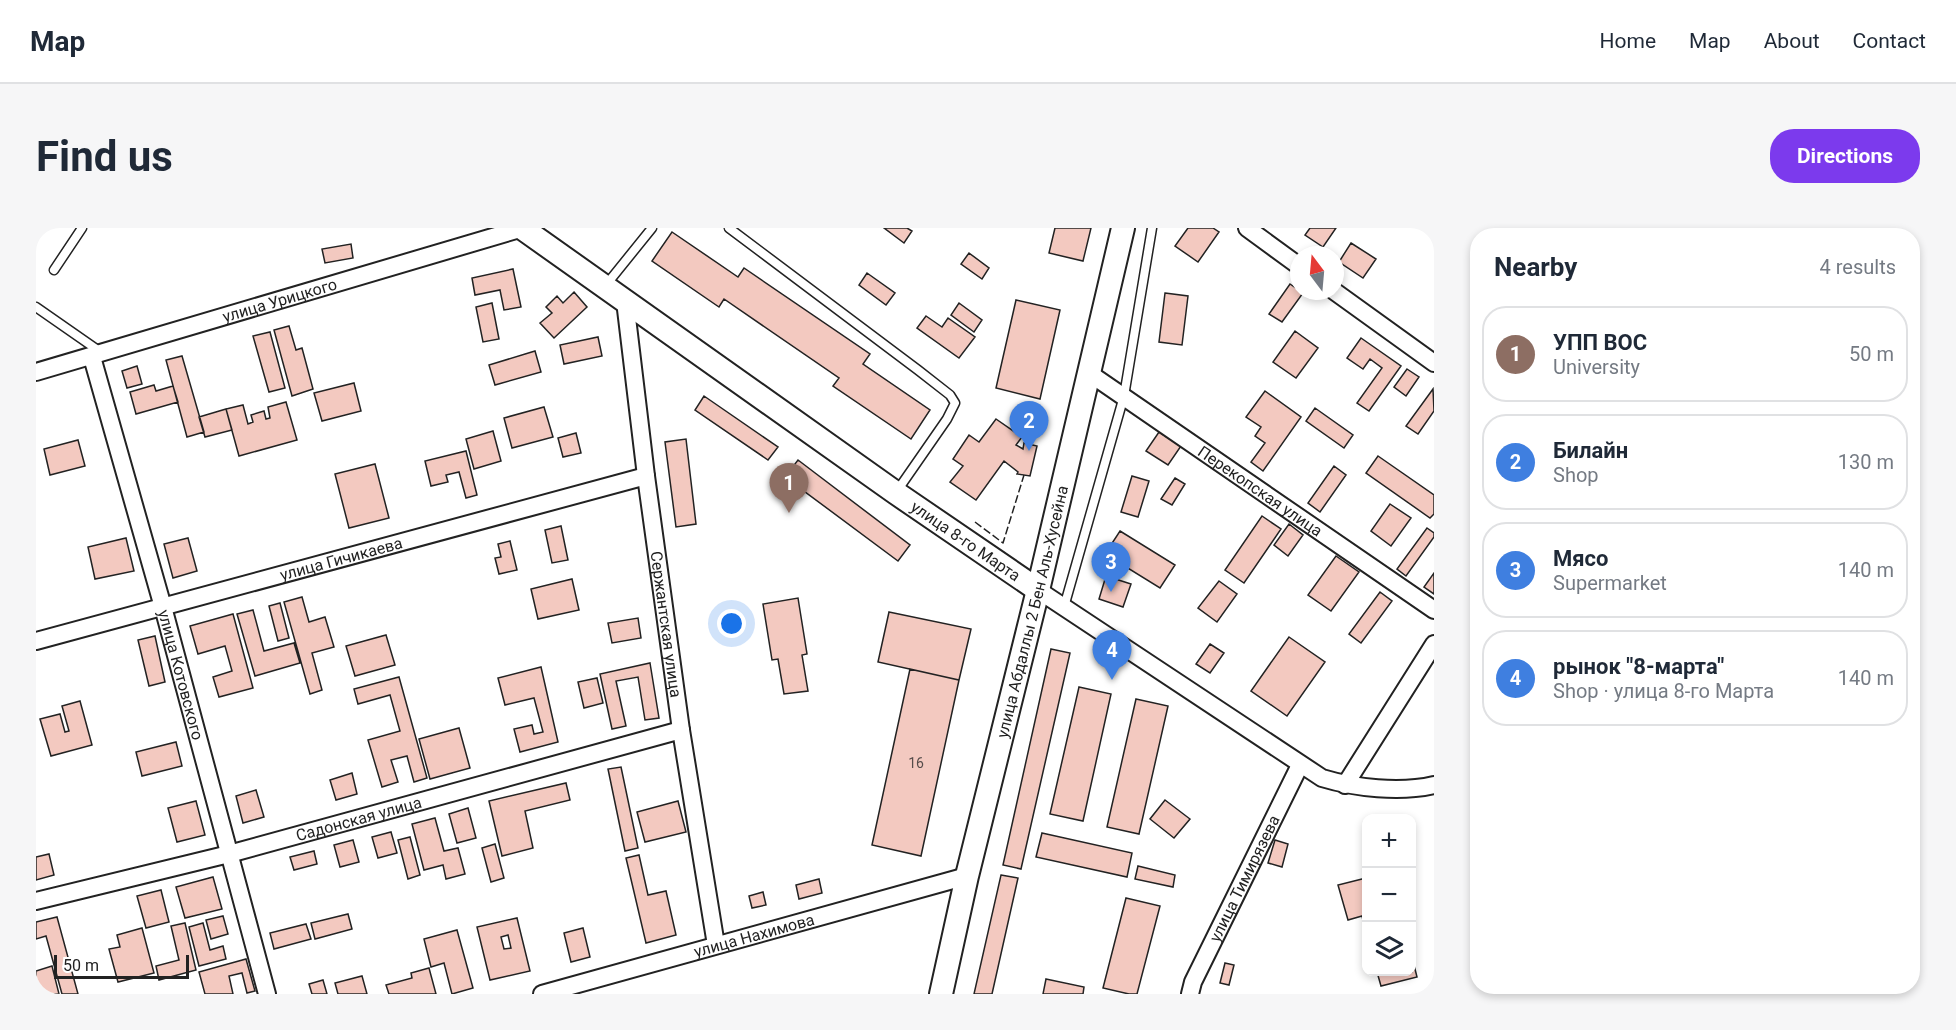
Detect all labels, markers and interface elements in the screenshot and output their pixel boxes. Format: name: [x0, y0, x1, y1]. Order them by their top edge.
text: Map: [30, 25, 85, 58]
text: Home: [1600, 29, 1656, 53]
text: Map: [1689, 29, 1731, 53]
text: About: [1764, 29, 1820, 53]
text: Contact: [1853, 29, 1926, 53]
button: Directions: [1770, 129, 1920, 183]
text: Find us: [36, 132, 173, 181]
north arrow: [1290, 246, 1344, 300]
text: Nearby: [1494, 252, 1577, 282]
text: 4 results: [1820, 255, 1896, 279]
street label: улица Урицкого: [220, 274, 339, 326]
text: УПП ВОС: [1553, 330, 1647, 355]
text: 1: [1510, 342, 1521, 366]
text: 50 m: [1849, 342, 1894, 366]
text: University: [1553, 355, 1640, 379]
pin: 2: [1010, 402, 1048, 451]
text: Билайн: [1553, 438, 1628, 463]
street label: Перекопская улица: [1195, 441, 1326, 540]
text: 2: [1510, 450, 1521, 474]
text: 130 m: [1838, 450, 1894, 474]
text: Shop: [1553, 463, 1599, 487]
pin: 1: [770, 464, 808, 513]
street label: улица Абдаллы 2 Бен Аль-Хусейна: [992, 484, 1072, 740]
street label: улица 8-го Марта: [908, 497, 1024, 585]
street label: улица Гичикаева: [278, 533, 404, 584]
pin: 3: [1092, 542, 1130, 592]
text: Мясо: [1553, 546, 1608, 571]
street label: Сержантская улица: [647, 550, 686, 699]
text: 3: [1510, 558, 1521, 582]
text: 140 m: [1838, 558, 1894, 582]
text: Supermarket: [1553, 571, 1667, 595]
street label: улица Котовского: [155, 607, 208, 742]
your location: [717, 609, 746, 638]
pin: 4: [1092, 630, 1132, 680]
text: рынок "8-марта": [1553, 654, 1724, 679]
text: 4: [1510, 666, 1521, 690]
text: 140 m: [1838, 666, 1894, 690]
text: Shop · улица 8-го Марта: [1553, 679, 1774, 703]
house number: 16: [908, 755, 924, 771]
street label: Садонская улица: [294, 792, 424, 845]
street label: улица Тимирязева: [1205, 812, 1283, 945]
map controls: [1362, 814, 1416, 976]
button: +: [1362, 814, 1416, 868]
button: −: [1362, 868, 1416, 922]
street label: улица Нахимова: [692, 909, 816, 961]
button: layers: [1362, 922, 1416, 976]
scale bar: [54, 952, 189, 980]
text: 50 m: [63, 956, 99, 975]

